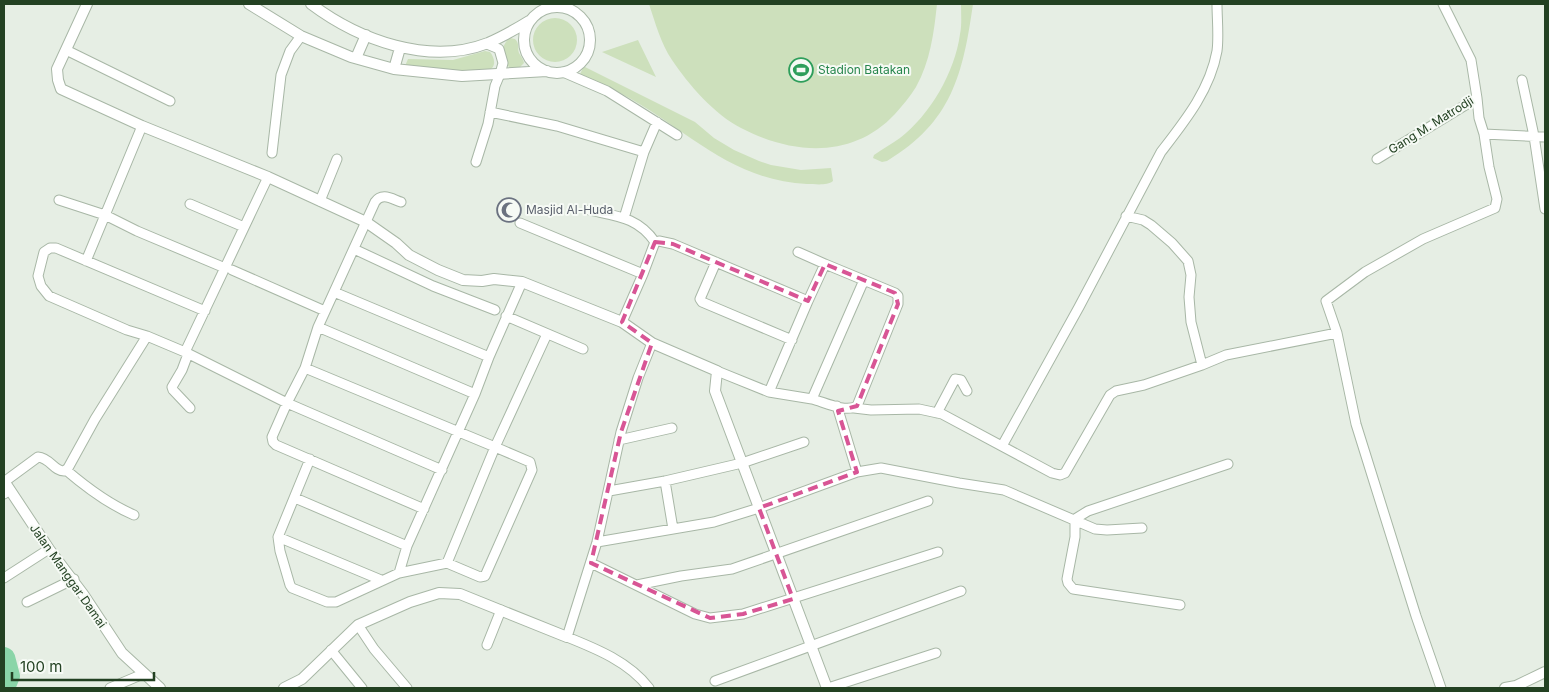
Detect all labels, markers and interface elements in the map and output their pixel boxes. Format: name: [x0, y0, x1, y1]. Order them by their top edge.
sports icon: Stadion Batakan: [788, 57, 814, 83]
place label: Stadion Batakan: [818, 62, 910, 77]
street label: Gang M. Matrodji: [1385, 92, 1476, 157]
mosque icon: Masjid Al-Huda: [496, 197, 522, 223]
place label: Masjid Al-Huda: [526, 202, 613, 217]
street label: Jalan Manggar Damai: [27, 521, 110, 631]
scale bar: [12, 650, 155, 682]
text: 100 m: [20, 657, 62, 676]

